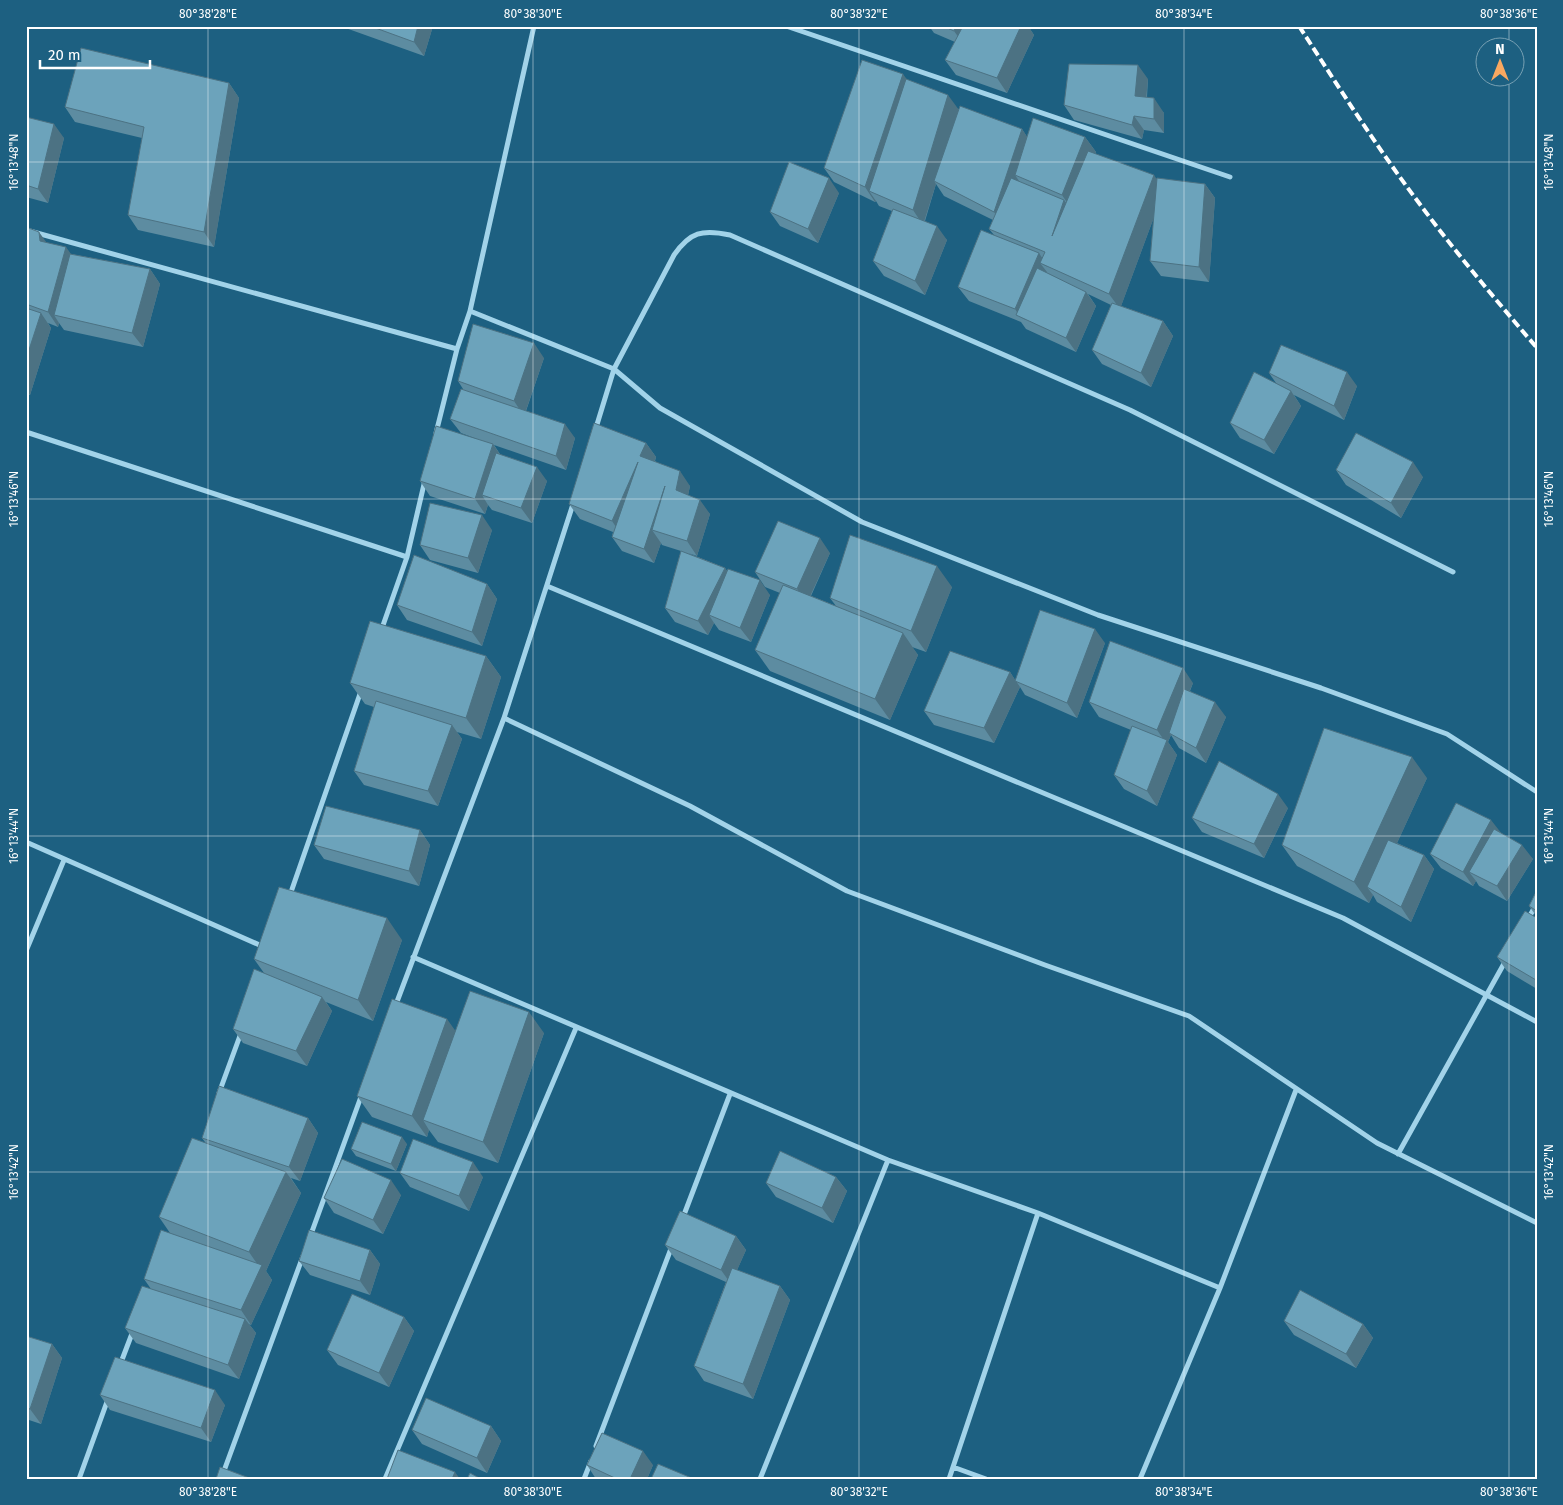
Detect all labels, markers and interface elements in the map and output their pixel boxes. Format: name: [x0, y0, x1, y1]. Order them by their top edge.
text: 80°38'28"E: [179, 7, 237, 21]
text: 80°38'30"E: [504, 7, 562, 21]
text: 80°38'32"E: [830, 7, 888, 21]
text: 80°38'34"E: [1155, 7, 1213, 21]
text: 80°38'36"E: [1480, 7, 1538, 21]
scale bar: [40, 38, 150, 70]
north arrow: [1476, 38, 1526, 88]
text: N: [1495, 41, 1505, 58]
text: 20 m: [48, 46, 81, 64]
text: 16°13'48"N: [7, 134, 21, 190]
text: 16°13'48"N: [1542, 134, 1556, 190]
text: 16°13'46"N: [7, 471, 21, 527]
text: 16°13'46"N: [1542, 471, 1556, 527]
text: 16°13'44"N: [7, 808, 21, 864]
text: 16°13'44"N: [1542, 808, 1556, 864]
text: 16°13'42"N: [7, 1144, 21, 1200]
text: 16°13'42"N: [1542, 1144, 1556, 1200]
text: 80°38'28"E: [179, 1485, 237, 1499]
text: 80°38'30"E: [504, 1485, 562, 1499]
text: 80°38'32"E: [830, 1485, 888, 1499]
text: 80°38'34"E: [1155, 1485, 1213, 1499]
text: 80°38'36"E: [1480, 1485, 1538, 1499]

